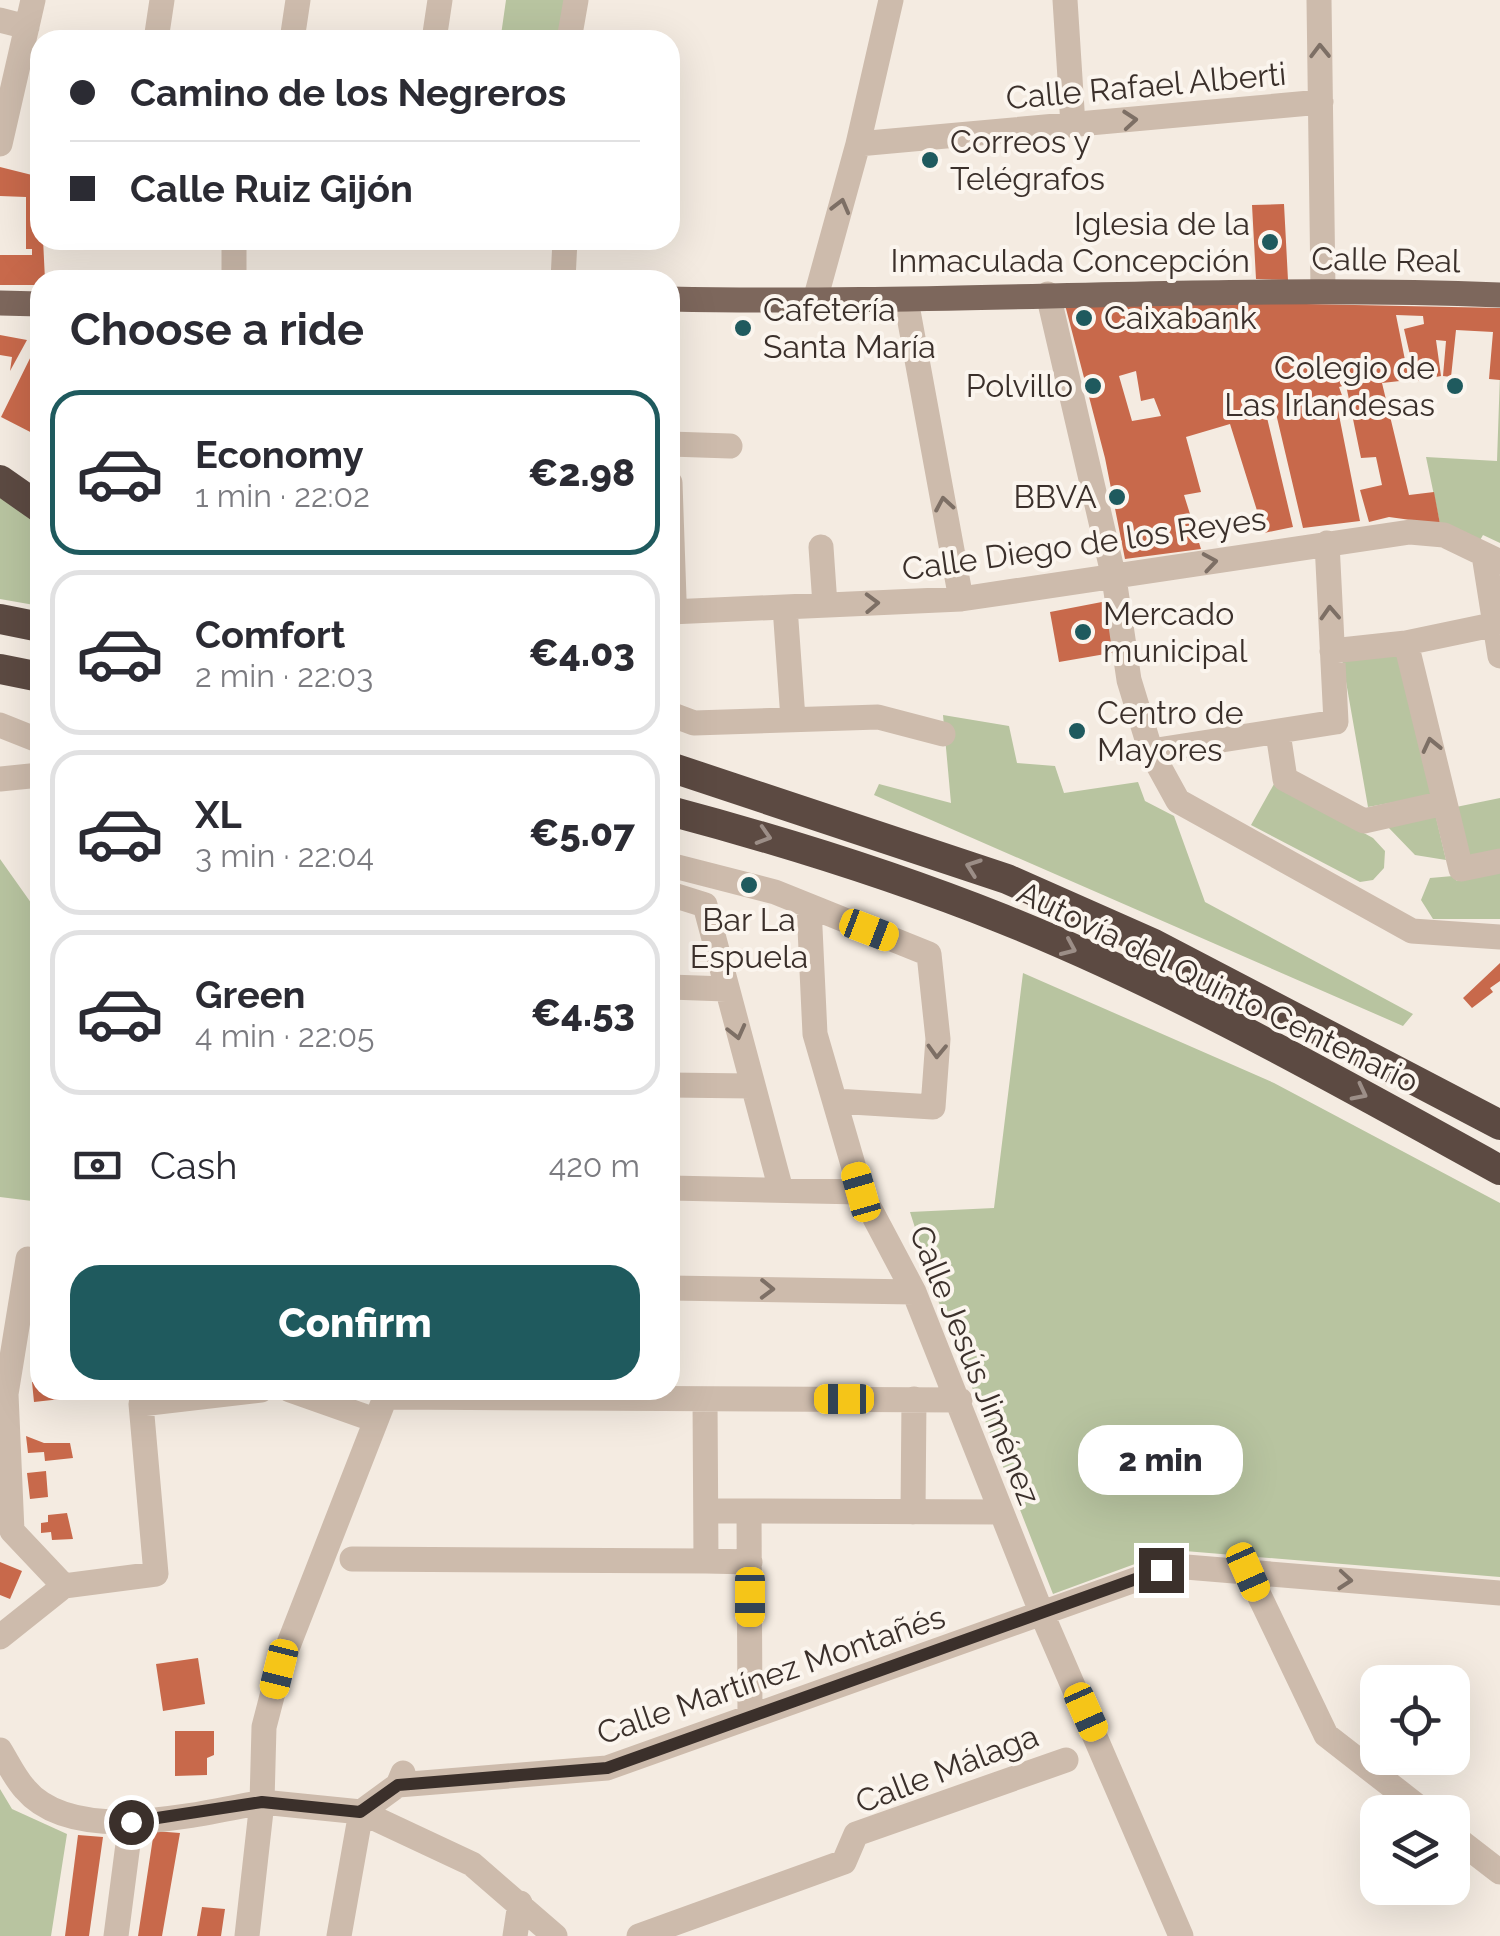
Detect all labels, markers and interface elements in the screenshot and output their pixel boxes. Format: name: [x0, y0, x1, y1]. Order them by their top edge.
one-way arrow: [1309, 43, 1331, 58]
street label: Calle Rafael Alberti: [1004, 55, 1288, 116]
text: Camino de los Negreros: [130, 70, 566, 115]
one-way arrow: [1122, 109, 1138, 131]
place label: Correos y Telégrafos: [950, 123, 1105, 197]
marker: Correos y Telégrafos: [919, 149, 941, 171]
text: Calle Ruiz Gijón: [130, 166, 413, 211]
one-way arrow: [830, 198, 851, 215]
place label: Iglesia de la Inmaculada Concepción: [891, 205, 1250, 279]
marker: Iglesia de la Inmaculada Concepción: [1259, 231, 1281, 253]
street label: Calle Real: [1311, 240, 1461, 279]
place label: Cafetería Santa María: [763, 291, 936, 365]
place label: Caixabank: [1104, 299, 1257, 336]
text: Choose a ride: [70, 303, 364, 356]
marker: Caixabank: [1073, 307, 1095, 329]
marker: Cafetería Santa María: [732, 317, 754, 339]
place label: Colegio de Las Irlandesas: [1224, 349, 1435, 423]
place label: Polvillo: [966, 367, 1073, 404]
marker: Polvillo: [1082, 375, 1104, 397]
marker: Colegio de Las Irlandesas: [1444, 375, 1466, 397]
icon: car: [75, 428, 165, 518]
text: Economy: [195, 432, 364, 477]
text: €2.98: [528, 450, 635, 495]
text: 1 min · 22:02: [195, 477, 370, 514]
place label: BBVA: [1014, 478, 1097, 515]
marker: BBVA: [1106, 486, 1128, 508]
one-way arrow: [934, 495, 955, 512]
street label: Calle Diego de los Reyes: [900, 500, 1268, 587]
one-way arrow: [1202, 552, 1218, 573]
one-way arrow: [865, 593, 881, 614]
place label: Mercado municipal: [1103, 595, 1248, 669]
one-way arrow: [1320, 604, 1341, 620]
icon: car: [75, 608, 165, 698]
text: Comfort: [195, 612, 345, 657]
marker: Mercado municipal: [1072, 621, 1094, 643]
text: €4.03: [529, 630, 635, 675]
text: 2 min · 22:03: [195, 657, 373, 694]
place label: Centro de Mayores: [1097, 694, 1244, 768]
marker: Centro de Mayores: [1066, 720, 1088, 742]
one-way arrow: [1422, 737, 1443, 754]
icon: car: [75, 788, 165, 878]
text: XL: [195, 792, 242, 837]
text: €5.07: [529, 810, 635, 855]
one-way arrow: [755, 824, 772, 845]
text: 3 min · 22:04: [195, 837, 374, 874]
one-way arrow: [965, 858, 982, 879]
street label: Autovía del Quinto Centenario: [1012, 873, 1425, 1100]
marker: Bar La Espuela: [738, 874, 760, 896]
place label: Bar La Espuela: [690, 901, 808, 975]
car: [836, 905, 902, 955]
one-way arrow: [1059, 936, 1077, 956]
icon: car: [75, 968, 165, 1058]
text: Green: [195, 972, 305, 1017]
text: €4.53: [531, 990, 635, 1035]
text: 4 min · 22:05: [195, 1017, 374, 1054]
one-way arrow: [725, 1023, 746, 1040]
one-way arrow: [926, 1043, 947, 1059]
one-way arrow: [1349, 1081, 1367, 1100]
icon: cash: [70, 1138, 125, 1193]
text: Cash: [150, 1143, 237, 1188]
text: 420 m: [549, 1147, 640, 1184]
car: [838, 1159, 884, 1225]
street label: Calle Jesús Jiménez: [903, 1220, 1048, 1510]
button: Confirm: [70, 1265, 640, 1380]
one-way arrow: [760, 1279, 776, 1300]
car: [814, 1384, 874, 1414]
callout: 2 min: [1078, 1425, 1244, 1495]
text: 2 min: [1118, 1441, 1203, 1478]
car: [1222, 1538, 1274, 1606]
route end: [1139, 1548, 1184, 1593]
car: [735, 1567, 765, 1627]
one-way arrow: [1338, 1569, 1354, 1591]
street label: Calle Martínez Montañés: [592, 1598, 950, 1752]
car: [257, 1636, 301, 1702]
map controls: [1360, 1665, 1470, 1905]
button: locate: [1360, 1665, 1470, 1775]
car: [1060, 1678, 1112, 1746]
street label: Calle Málaga: [850, 1717, 1043, 1820]
button: layers: [1360, 1795, 1470, 1905]
route start: [109, 1800, 154, 1845]

